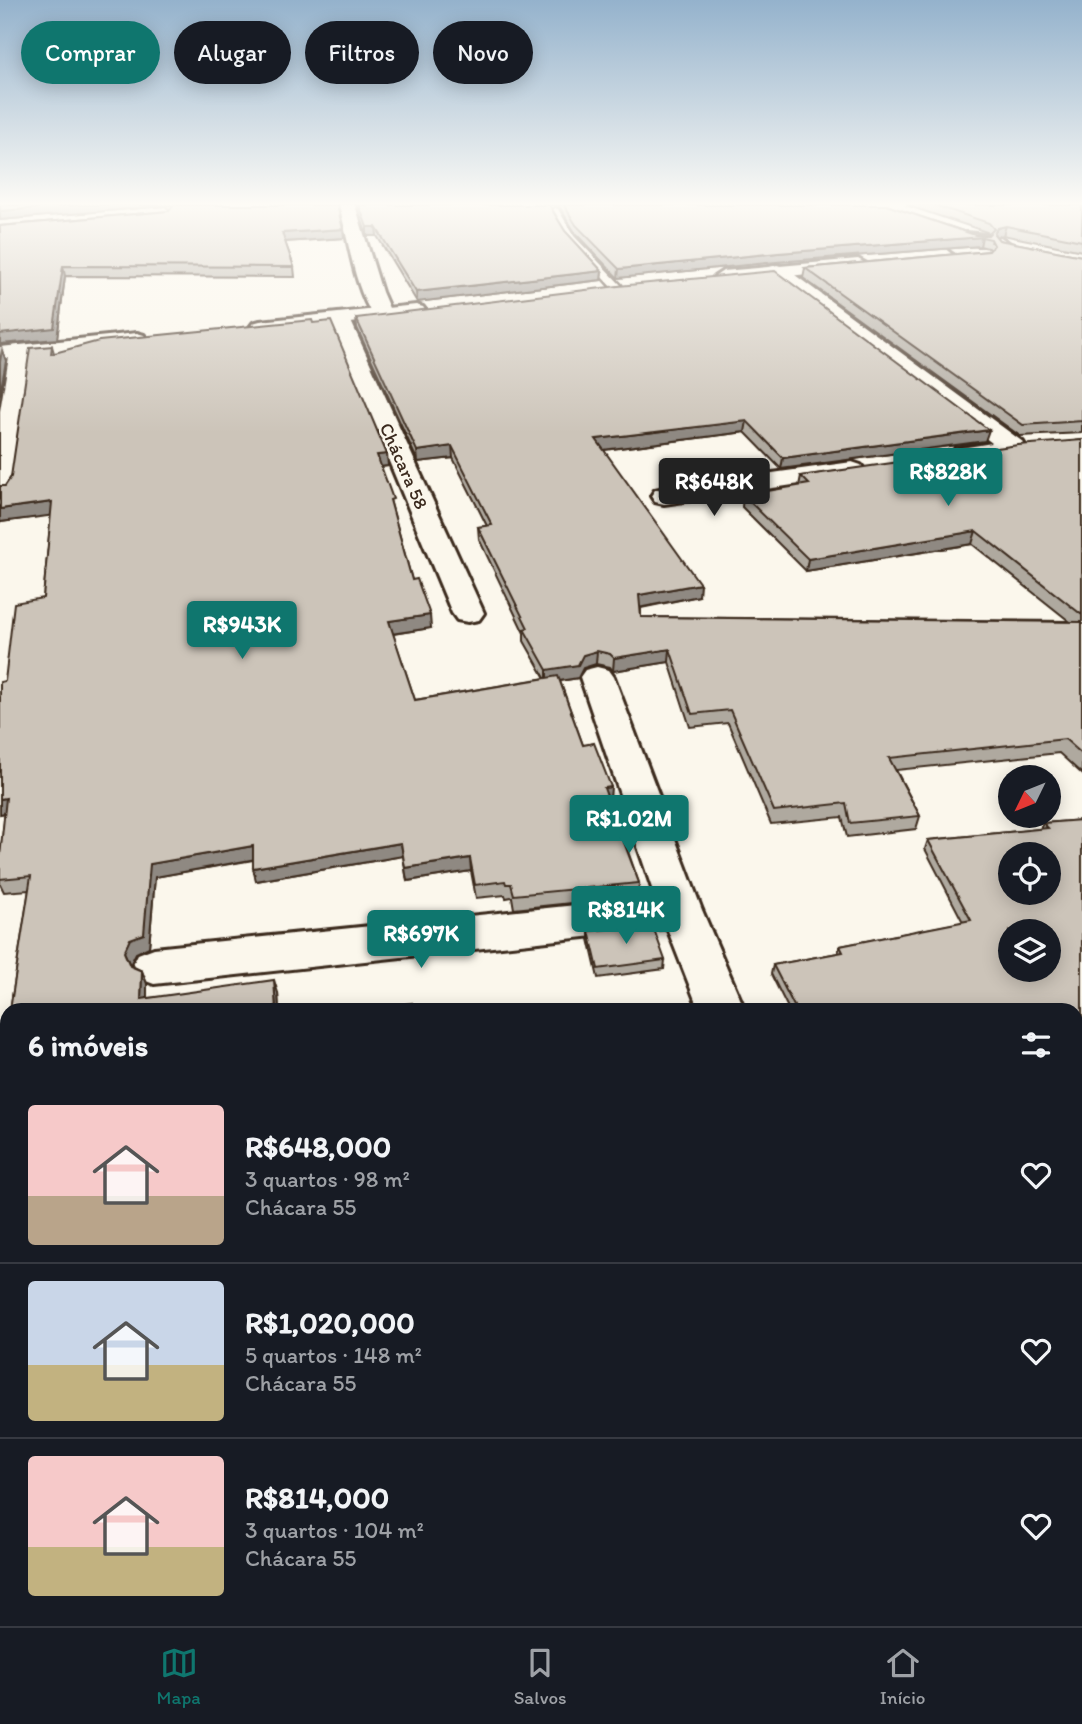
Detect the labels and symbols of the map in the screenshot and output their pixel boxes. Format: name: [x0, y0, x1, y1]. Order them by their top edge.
street label: Chácara 58: [375, 419, 433, 513]
pin: R$828K: [891, 448, 1005, 508]
pin: R$648K: [657, 458, 771, 518]
pin: R$943K: [185, 602, 299, 661]
north arrow: [998, 765, 1060, 828]
pin: R$1.02M: [564, 796, 694, 855]
pin: R$814K: [569, 886, 683, 946]
pin: R$697K: [364, 911, 478, 970]

